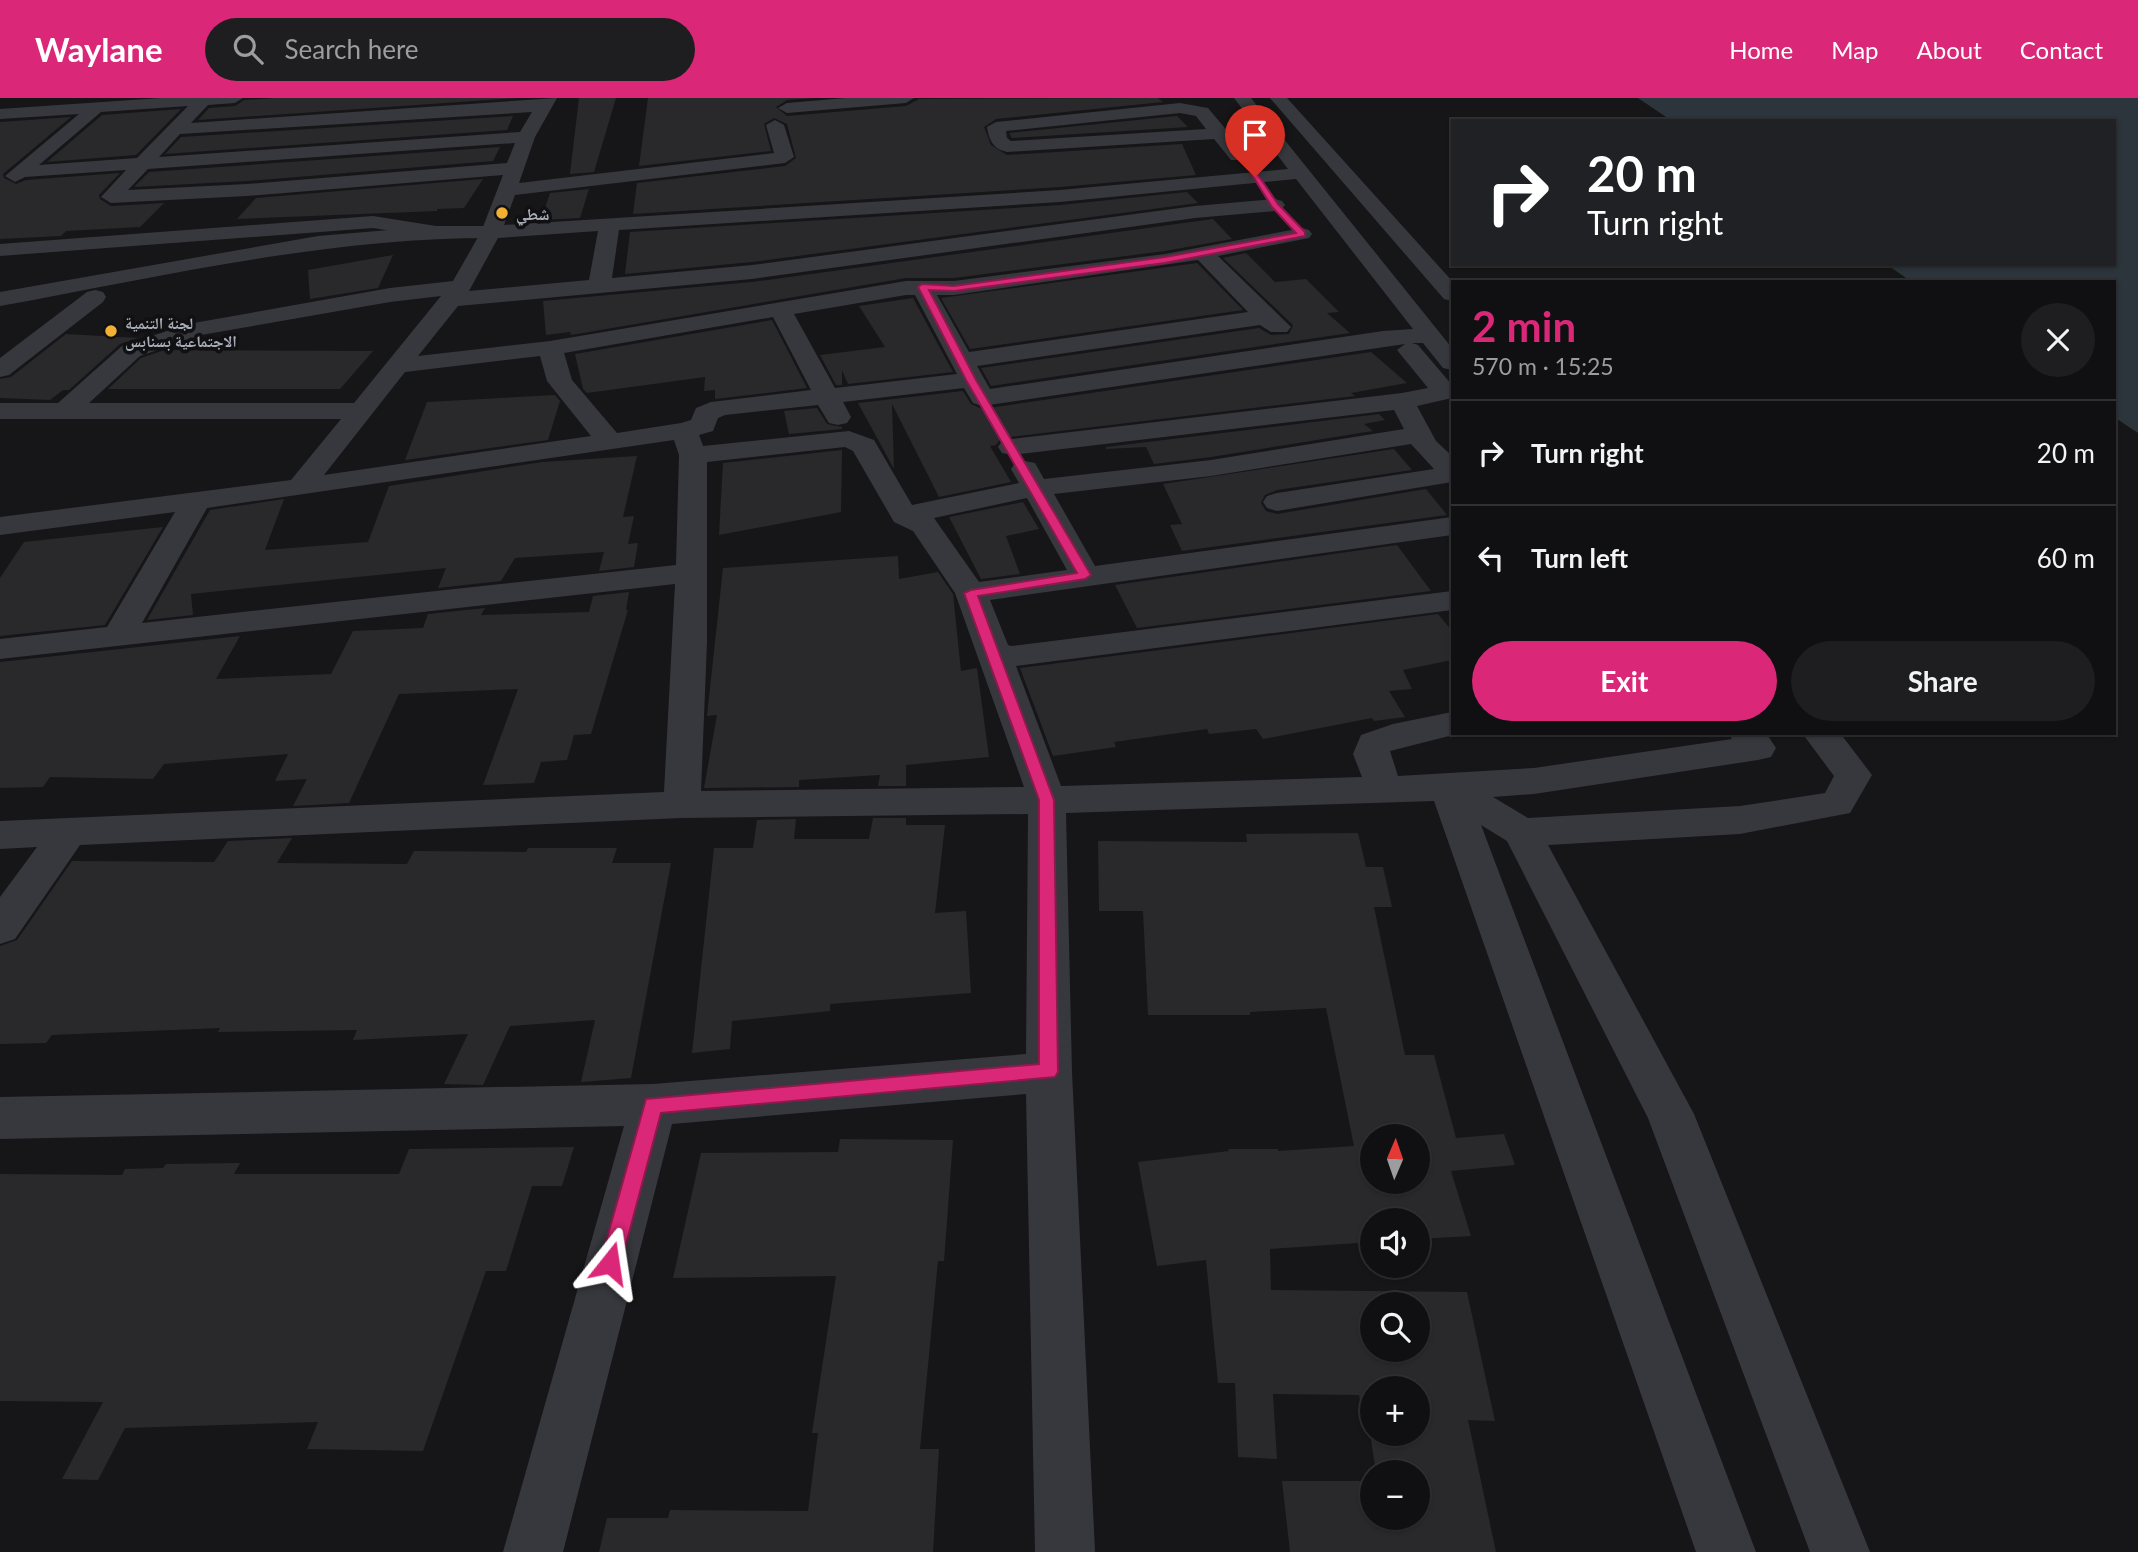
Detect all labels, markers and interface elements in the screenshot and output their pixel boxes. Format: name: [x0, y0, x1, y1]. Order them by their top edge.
search box: [205, 18, 695, 81]
text: Waylane: [35, 29, 163, 69]
icon: search: [229, 30, 267, 68]
text: Search here: [285, 33, 419, 65]
text: Home: [1729, 35, 1793, 64]
text: Map: [1831, 35, 1879, 64]
text: About: [1917, 35, 1982, 64]
text: Contact: [2020, 35, 2103, 64]
pin: [1225, 105, 1285, 177]
icon: arrive: [1236, 116, 1274, 154]
text: 20 m: [1587, 144, 1697, 202]
icon: right: [1472, 147, 1563, 238]
text: Turn right: [1587, 203, 1723, 242]
place label: شطي: [516, 204, 550, 226]
marker: شطي: [494, 205, 510, 221]
text: 2 min: [1472, 301, 1576, 351]
button: close: [2021, 303, 2095, 377]
place label: لجنة التنمية الاجتماعية بسنابس: [125, 313, 237, 351]
marker: لجنة التنمية الاجتماعية بسنابس: [103, 323, 119, 339]
text: 570 m · 15:25: [1472, 352, 1614, 380]
icon: right: [1472, 434, 1510, 472]
text: Turn right: [1531, 437, 1644, 469]
text: 20 m: [2037, 437, 2095, 469]
icon: left: [1472, 539, 1510, 577]
text: Turn left: [1531, 542, 1628, 574]
text: 60 m: [2037, 542, 2095, 574]
button: Exit: [1472, 641, 1777, 721]
button: Share: [1791, 641, 2095, 721]
north arrow: [1360, 1124, 1430, 1194]
map controls: [1360, 1124, 1430, 1530]
button: sound: [1360, 1208, 1430, 1278]
position arrow: [573, 1226, 647, 1300]
button: search: [1360, 1292, 1430, 1362]
button: +: [1360, 1376, 1430, 1446]
button: −: [1360, 1460, 1430, 1530]

